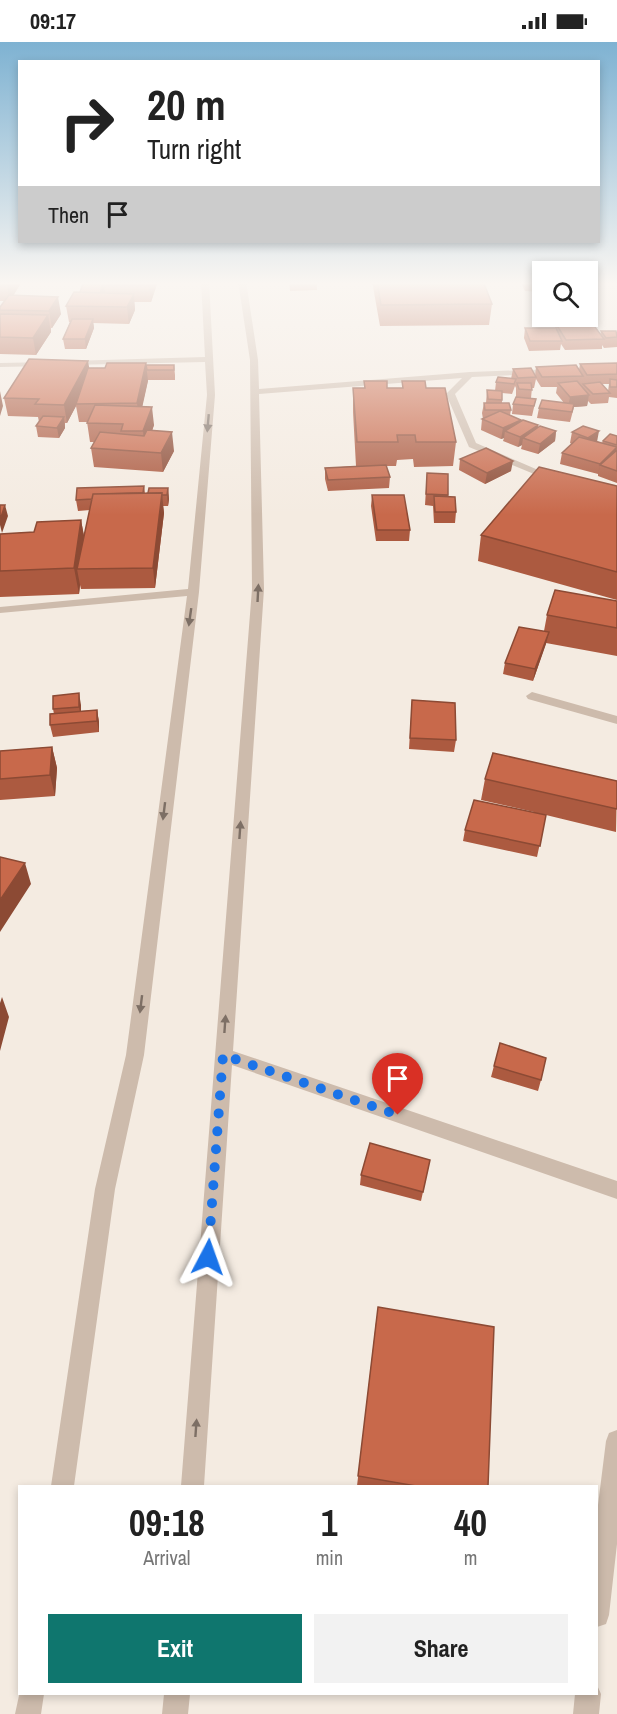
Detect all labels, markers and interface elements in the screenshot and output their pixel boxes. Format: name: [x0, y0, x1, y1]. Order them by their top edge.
text: 09:17: [30, 6, 76, 36]
text: 20 m: [147, 77, 226, 133]
icon: right: [48, 84, 126, 162]
text: Turn right: [147, 131, 241, 167]
icon: arrive: [101, 198, 134, 231]
text: Then: [48, 200, 89, 230]
map controls: [532, 261, 598, 327]
button: search: [532, 261, 598, 327]
one-way arrow: [203, 414, 213, 433]
one-way arrow: [253, 584, 262, 603]
one-way arrow: [185, 608, 194, 627]
one-way arrow: [160, 801, 169, 820]
one-way arrow: [235, 820, 245, 839]
one-way arrow: [137, 995, 146, 1014]
one-way arrow: [220, 1015, 230, 1034]
pin: [372, 1053, 423, 1115]
icon: arrive: [381, 1062, 414, 1095]
position arrow: [176, 1225, 240, 1289]
one-way arrow: [191, 1419, 201, 1438]
text: 09:18: [129, 1499, 205, 1547]
text: 1: [321, 1499, 338, 1547]
text: 40: [454, 1499, 487, 1547]
text: Arrival: [143, 1544, 191, 1571]
text: min: [316, 1544, 343, 1571]
text: m: [464, 1544, 477, 1571]
button: Exit: [48, 1614, 302, 1683]
button: Share: [314, 1614, 568, 1683]

